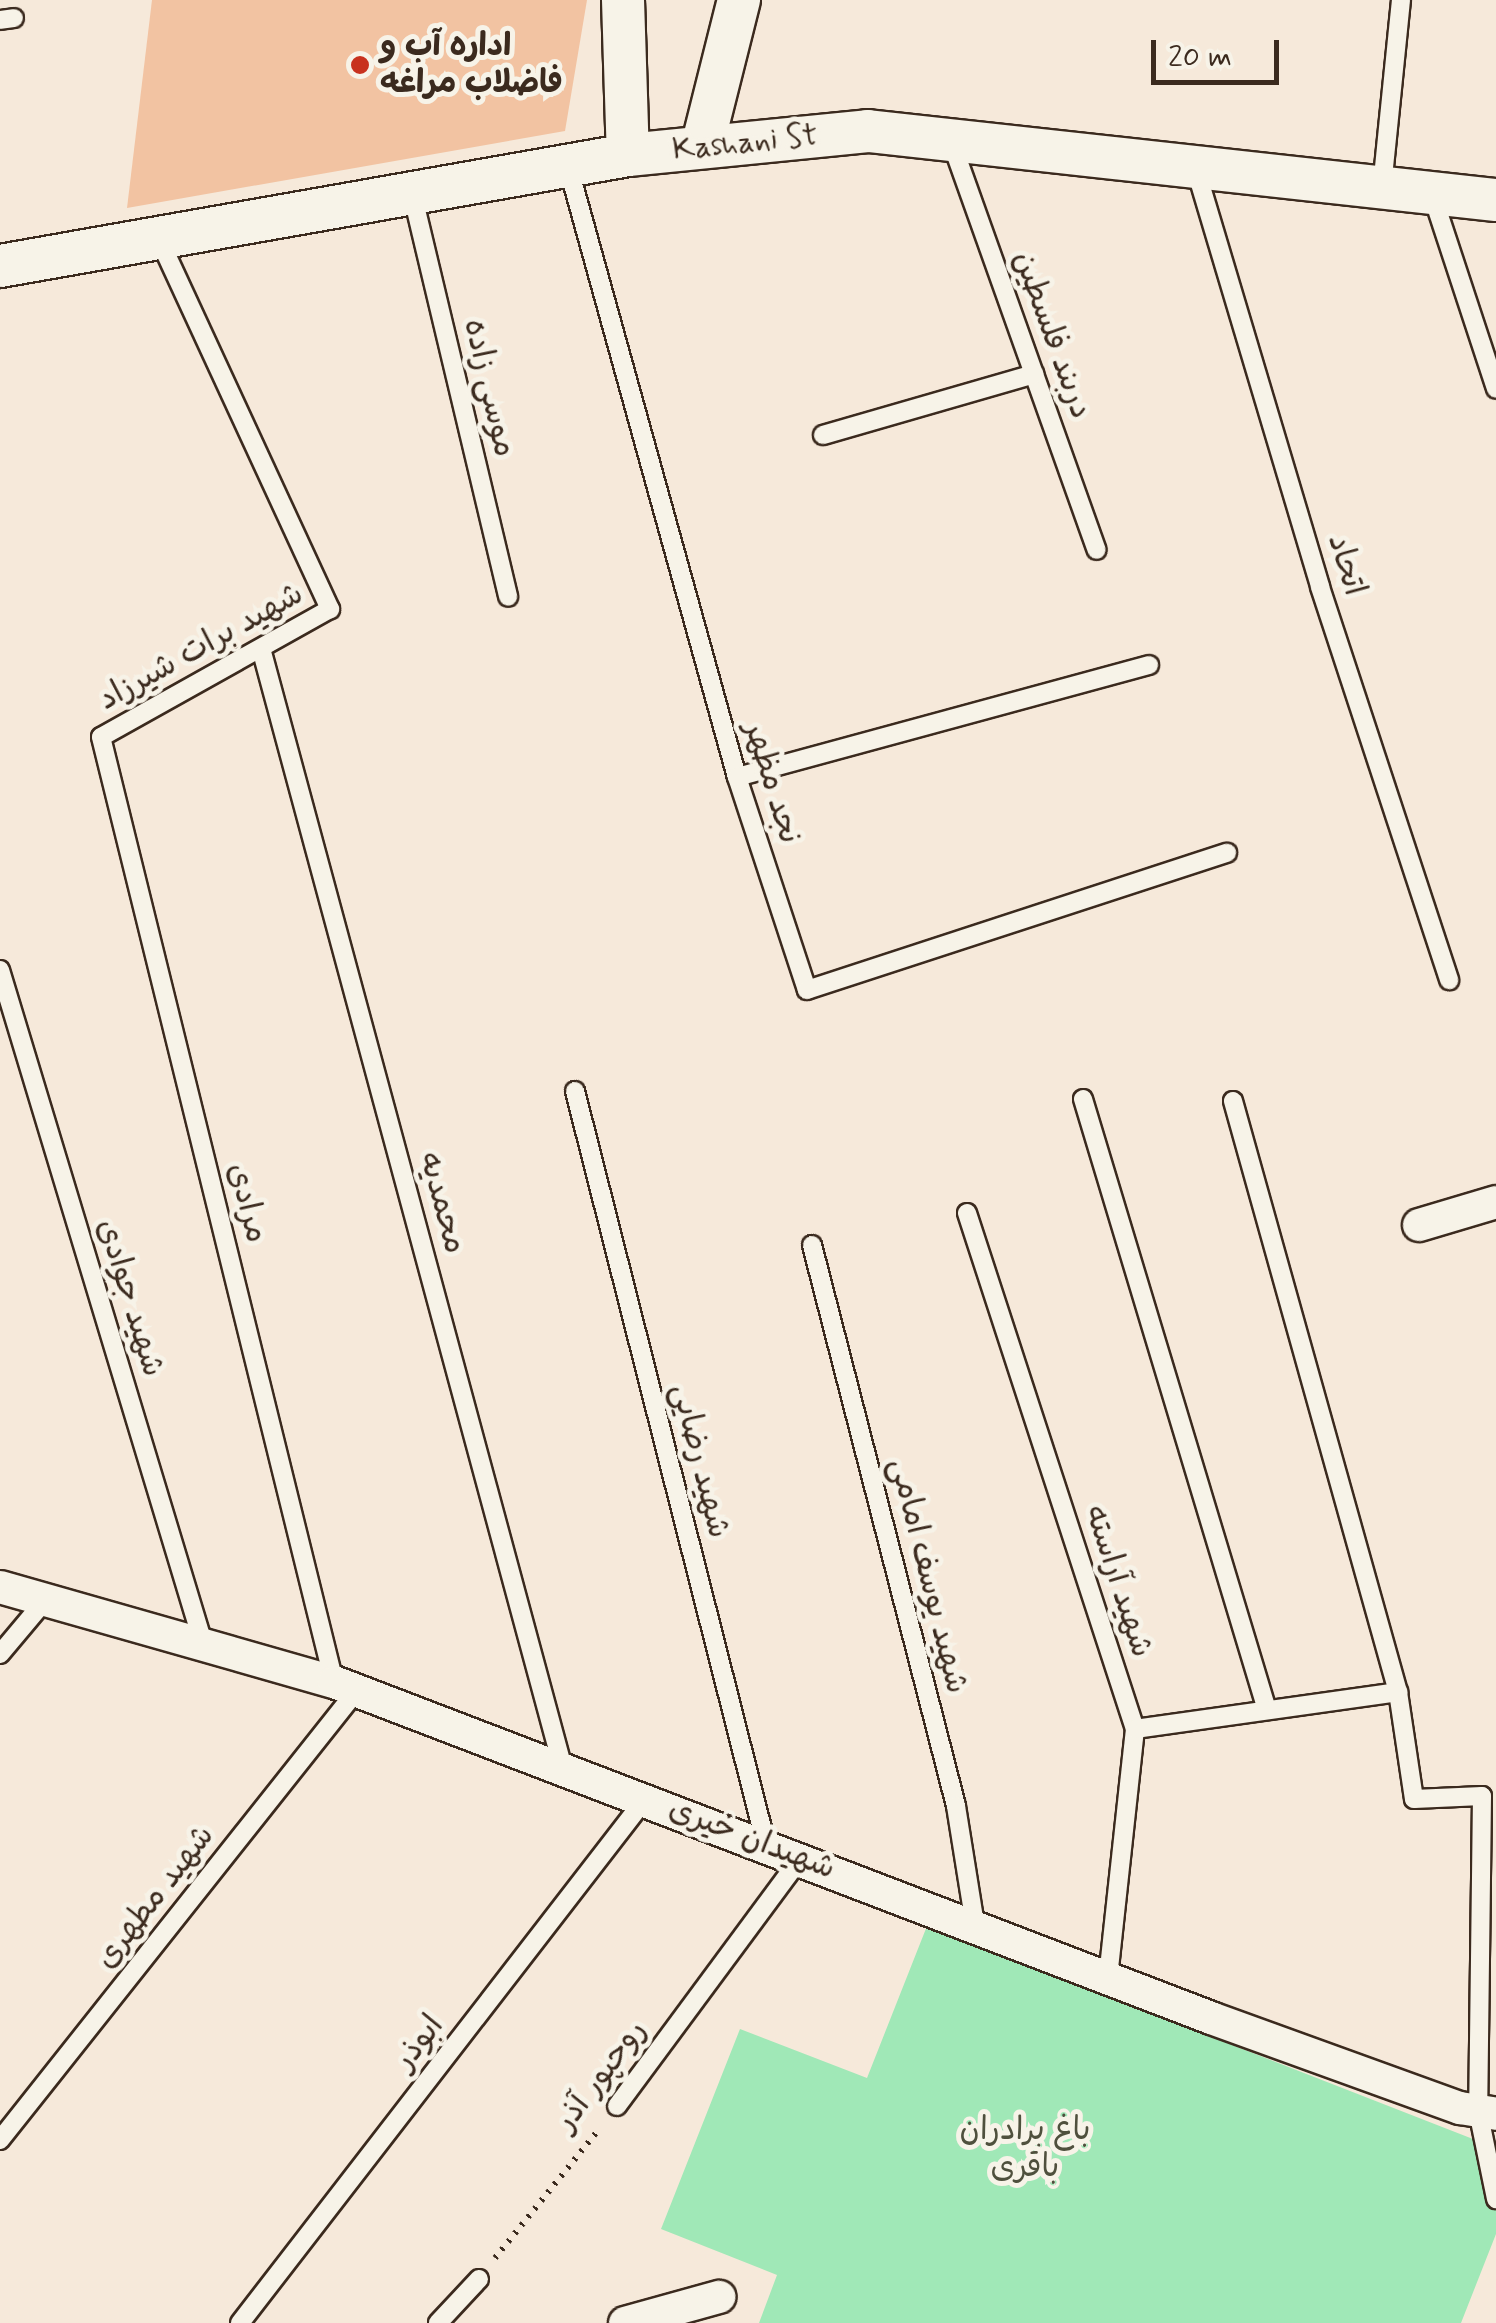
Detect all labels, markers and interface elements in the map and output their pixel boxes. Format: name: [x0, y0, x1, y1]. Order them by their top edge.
scale bar: [1156, 20, 1284, 82]
place label: اداره آب و فاضلاب مراغه: [380, 28, 563, 103]
text: 20 m: [1168, 38, 1232, 77]
marker: اداره آب و فاضلاب مراغه: [349, 54, 371, 76]
street label: Kashani St: [671, 116, 819, 170]
street label: دربند فلسطین: [1004, 246, 1100, 424]
street label: موسی زاده: [454, 315, 524, 461]
street label: اتحاد: [1319, 530, 1373, 600]
street label: شهید برات شیرزاد: [92, 575, 310, 719]
street label: نجد مظهر: [735, 718, 809, 848]
street label: محمدیه: [410, 1148, 474, 1258]
street label: مرادی: [219, 1159, 275, 1247]
street label: شهید جوادی: [88, 1215, 172, 1381]
street label: شهید رضایی: [662, 1380, 738, 1542]
street label: شهید یوسف امامی: [880, 1455, 976, 1697]
street label: شهید آراسته: [1075, 1500, 1161, 1662]
street label: شهیدان خیری: [663, 1790, 841, 1888]
street label: شهید مطهری: [87, 1818, 223, 1976]
street label: ابوذر: [386, 2008, 452, 2078]
street label: روحپور آذر: [547, 2013, 655, 2139]
park label: باغ برادران باقری: [959, 2112, 1091, 2187]

